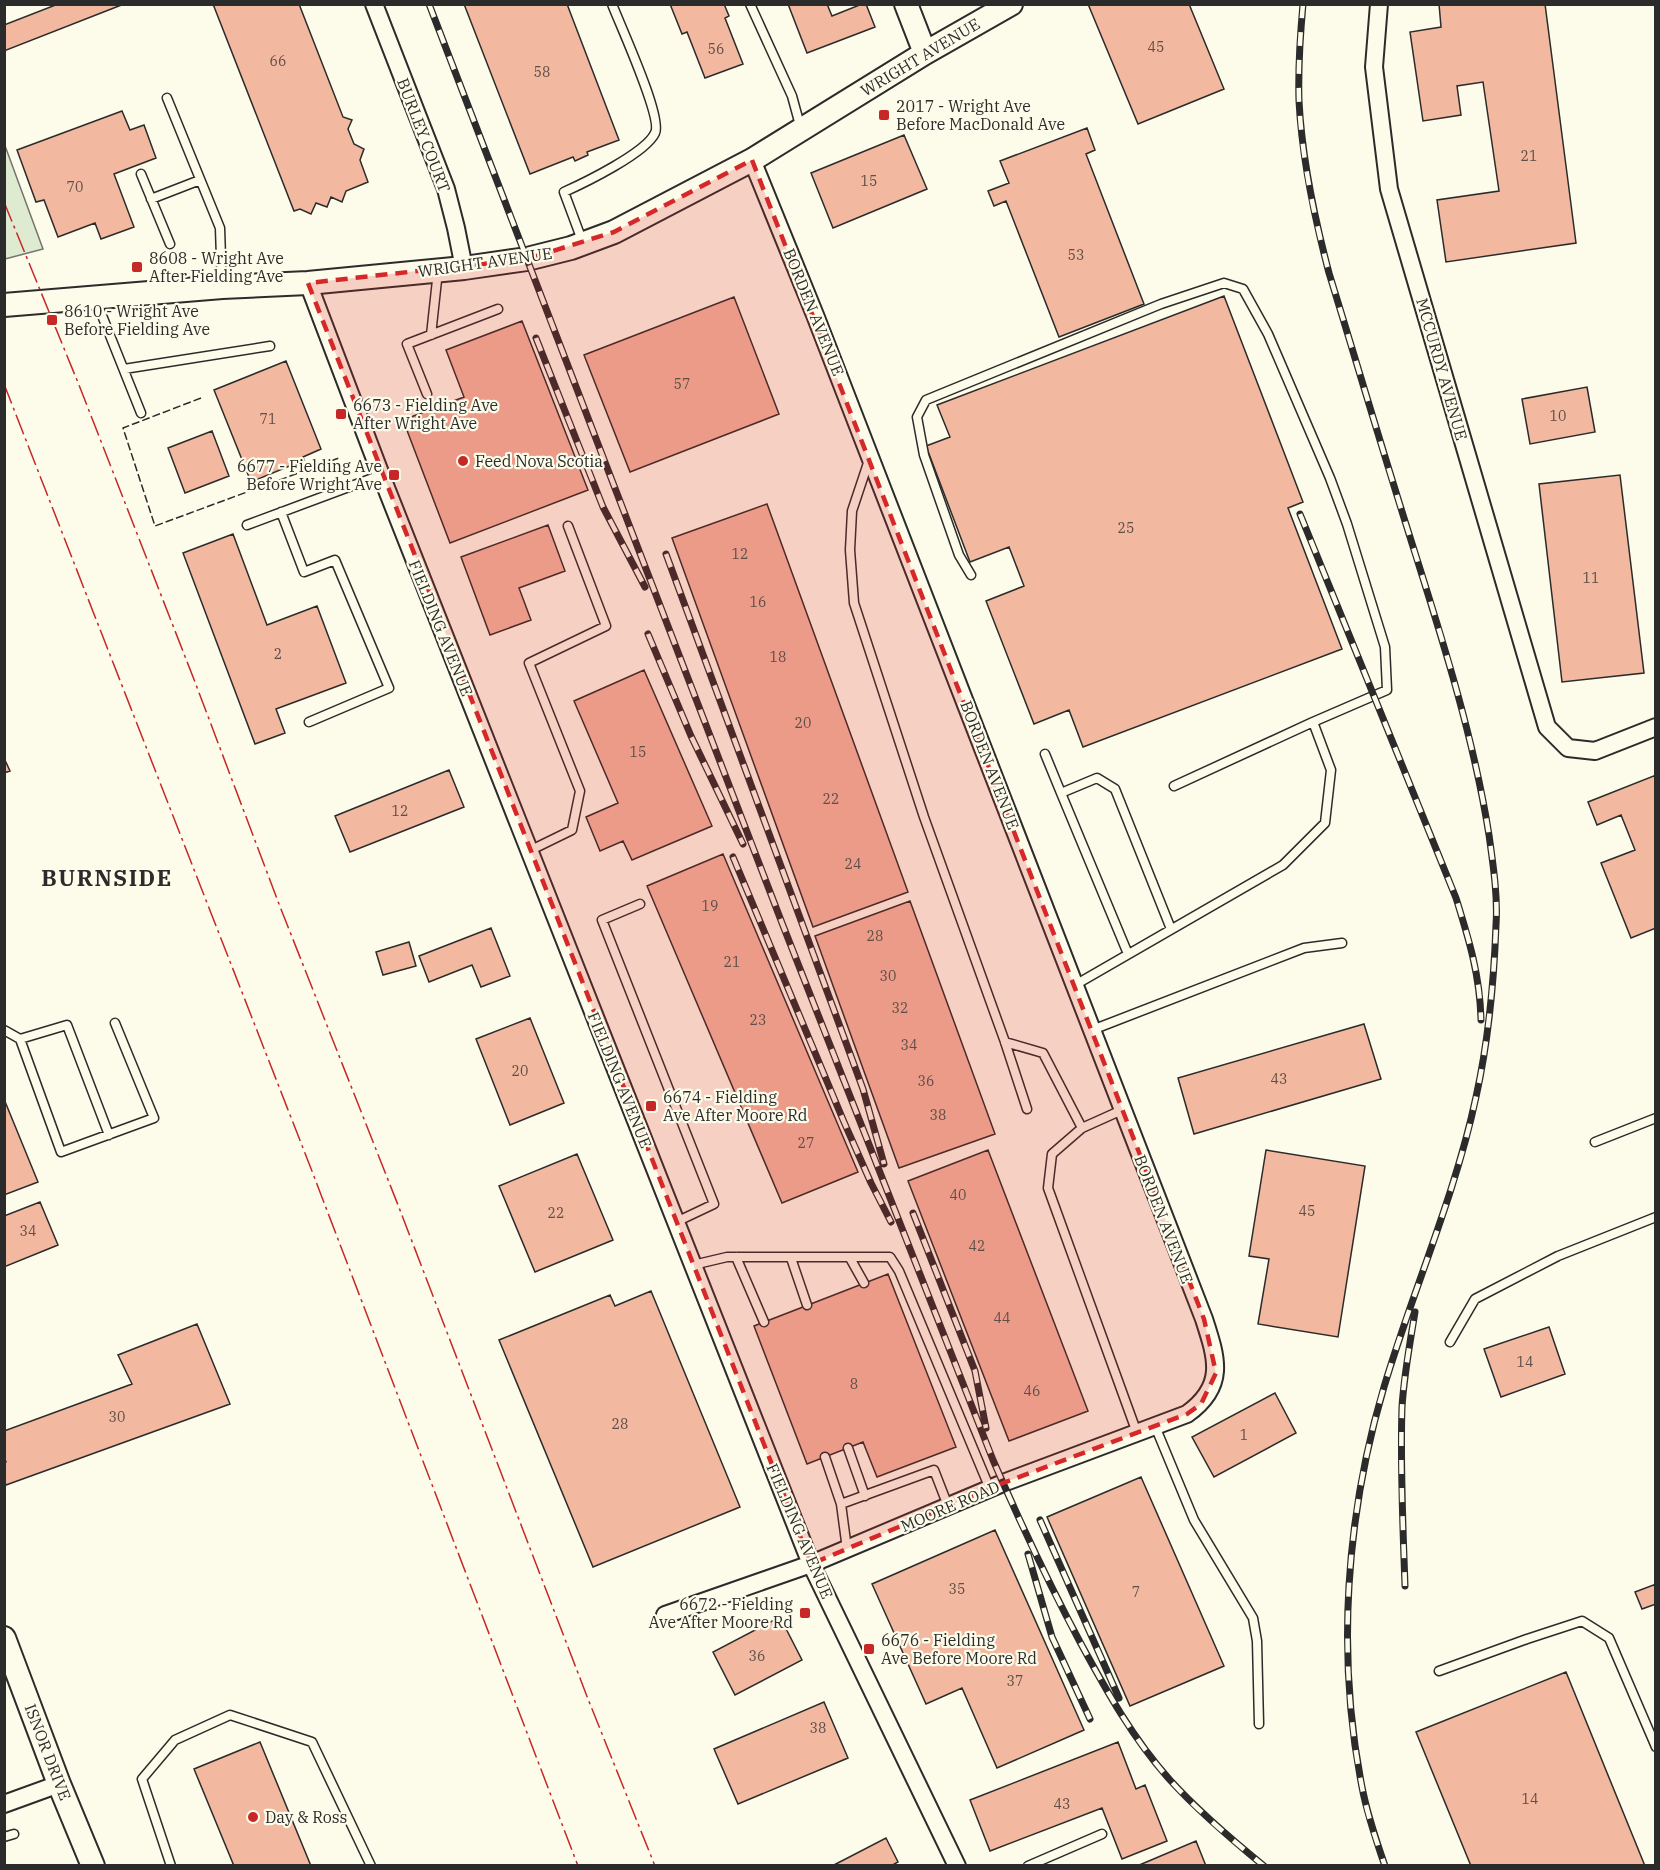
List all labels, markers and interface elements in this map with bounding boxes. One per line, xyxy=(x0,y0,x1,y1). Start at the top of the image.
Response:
street label: WRIGHT AVENUE xyxy=(857,14,983,100)
house number: 45 xyxy=(1148,38,1164,56)
house number: 56 xyxy=(708,40,724,58)
house number: 66 xyxy=(270,52,286,70)
house number: 58 xyxy=(534,63,550,81)
street label: BURLEY COURT xyxy=(393,75,455,195)
place label: 2017 - Wright Ave Before MacDonald Ave xyxy=(896,96,1065,134)
marker: 2017 - Wright Ave Before MacDonald Ave xyxy=(877,108,891,122)
house number: 21 xyxy=(1521,147,1537,165)
house number: 15 xyxy=(861,172,877,190)
house number: 70 xyxy=(67,178,83,196)
street label: WRIGHT AVENUE xyxy=(416,243,554,281)
street label: BORDEN AVENUE xyxy=(779,245,849,379)
house number: 53 xyxy=(1068,246,1084,264)
place label: 8608 - Wright Ave After Fielding Ave xyxy=(149,248,284,286)
marker: 8608 - Wright Ave After Fielding Ave xyxy=(130,260,144,274)
street label: MCCURDY AVENUE xyxy=(1412,295,1472,443)
place label: 8610 - Wright Ave Before Fielding Ave xyxy=(64,301,210,339)
marker: 8610 - Wright Ave Before Fielding Ave xyxy=(45,313,59,327)
house number: 57 xyxy=(674,375,690,393)
place label: 6673 - Fielding Ave After Wright Ave xyxy=(353,395,498,433)
marker: 6673 - Fielding Ave After Wright Ave xyxy=(334,407,348,421)
house number: 10 xyxy=(1550,407,1566,425)
house number: 71 xyxy=(260,410,276,428)
place label: Feed Nova Scotia xyxy=(475,451,603,471)
marker: Feed Nova Scotia xyxy=(456,454,470,468)
place label: 6677 - Fielding Ave Before Wright Ave xyxy=(237,456,382,494)
marker: 6677 - Fielding Ave Before Wright Ave xyxy=(387,468,401,482)
house number: 25 xyxy=(1118,519,1134,537)
house number: 12 xyxy=(732,545,748,563)
street label: FIELDING AVENUE xyxy=(404,557,478,699)
house number: 11 xyxy=(1583,569,1599,587)
house number: 16 xyxy=(750,593,766,611)
house number: 2 xyxy=(274,645,282,663)
house number: 18 xyxy=(770,648,786,666)
street label: BORDEN AVENUE xyxy=(956,698,1024,832)
house number: 20 xyxy=(795,714,811,732)
house number: 15 xyxy=(630,743,646,761)
house number: 22 xyxy=(823,790,839,808)
house number: 12 xyxy=(392,802,408,820)
house number: 24 xyxy=(845,855,861,873)
district label: BURNSIDE xyxy=(41,863,173,892)
house number: 19 xyxy=(702,897,718,915)
house number: 28 xyxy=(867,927,883,945)
house number: 21 xyxy=(724,953,740,971)
house number: 30 xyxy=(880,967,896,985)
house number: 32 xyxy=(892,999,908,1017)
street label: FIELDING AVENUE xyxy=(583,1009,657,1151)
house number: 23 xyxy=(750,1011,766,1029)
house number: 34 xyxy=(901,1036,917,1054)
house number: 20 xyxy=(512,1062,528,1080)
house number: 43 xyxy=(1271,1070,1287,1088)
house number: 36 xyxy=(918,1072,934,1090)
place label: 6674 - Fielding Ave After Moore Rd xyxy=(663,1087,808,1125)
marker: 6674 - Fielding Ave After Moore Rd xyxy=(644,1099,658,1113)
house number: 38 xyxy=(930,1106,946,1124)
house number: 27 xyxy=(798,1134,814,1152)
street label: BORDEN AVENUE xyxy=(1130,1152,1198,1286)
house number: 40 xyxy=(950,1186,966,1204)
house number: 45 xyxy=(1299,1202,1315,1220)
house number: 22 xyxy=(548,1204,564,1222)
house number: 34 xyxy=(20,1222,36,1240)
house number: 42 xyxy=(969,1237,985,1255)
house number: 44 xyxy=(994,1309,1010,1327)
house number: 14 xyxy=(1517,1353,1533,1371)
house number: 8 xyxy=(850,1375,858,1393)
house number: 46 xyxy=(1024,1382,1040,1400)
house number: 30 xyxy=(109,1408,125,1426)
house number: 28 xyxy=(612,1415,628,1433)
house number: 1 xyxy=(1240,1426,1248,1444)
street label: FIELDING AVENUE xyxy=(762,1460,838,1602)
street label: MOORE ROAD xyxy=(897,1476,1003,1536)
house number: 35 xyxy=(949,1580,965,1598)
house number: 7 xyxy=(1132,1583,1140,1601)
place label: 6672 - Fielding Ave After Moore Rd xyxy=(649,1594,793,1632)
marker: 6672 - Fielding Ave After Moore Rd xyxy=(798,1606,812,1620)
place label: 6676 - Fielding Ave Before Moore Rd xyxy=(881,1630,1037,1668)
marker: 6676 - Fielding Ave Before Moore Rd xyxy=(862,1642,876,1656)
house number: 36 xyxy=(749,1647,765,1665)
house number: 37 xyxy=(1007,1672,1023,1690)
street label: ISNOR DRIVE xyxy=(20,1701,76,1803)
house number: 38 xyxy=(810,1719,826,1737)
house number: 14 xyxy=(1522,1790,1538,1808)
house number: 43 xyxy=(1054,1795,1070,1813)
place label: Day & Ross xyxy=(265,1807,347,1827)
marker: Day & Ross xyxy=(246,1810,260,1824)

